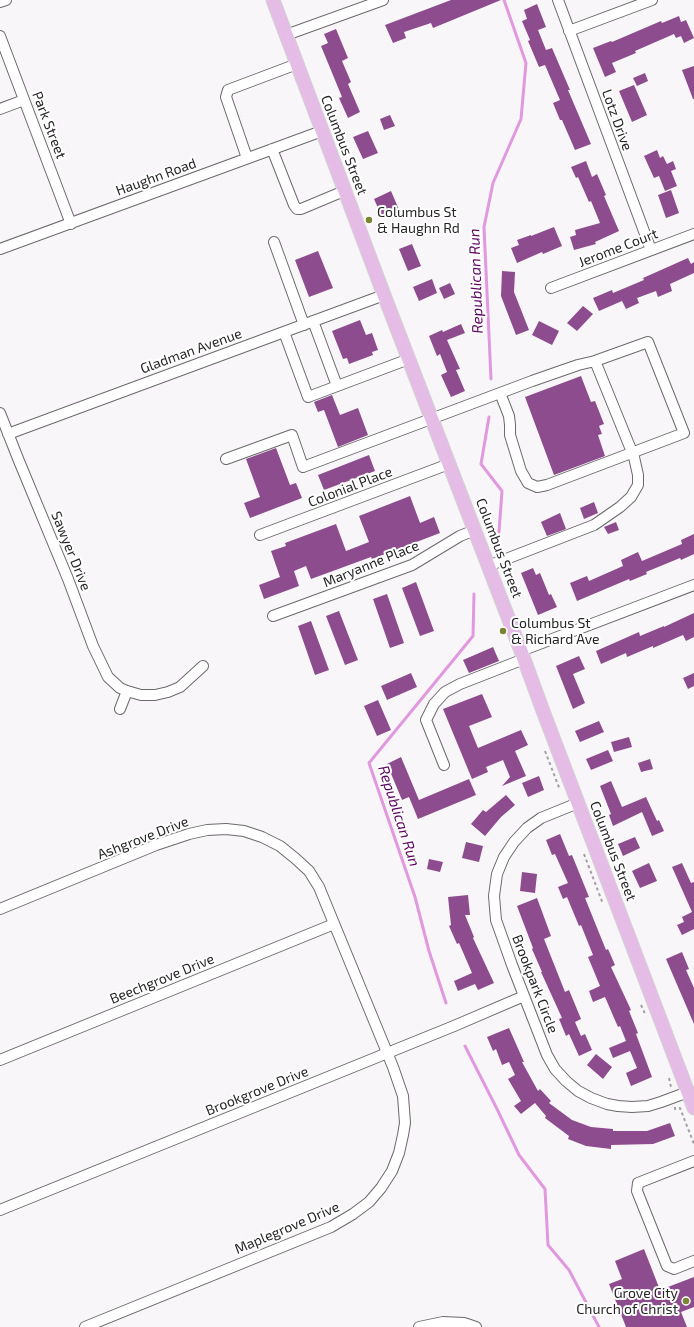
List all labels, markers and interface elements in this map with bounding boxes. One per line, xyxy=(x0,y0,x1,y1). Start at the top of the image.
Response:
street label: Lotz Drive xyxy=(598,87,636,153)
street label: Park Street xyxy=(28,89,70,161)
street label: Columbus Street xyxy=(317,93,371,197)
street label: Haughn Road xyxy=(113,155,199,199)
place label: Columbus St & Haughn Rd xyxy=(377,204,460,236)
marker: Columbus St & Haughn Rd xyxy=(364,215,374,225)
street label: Jerome Court xyxy=(576,225,660,271)
water label: Republican Run xyxy=(465,228,487,334)
street label: Gladman Avenue xyxy=(138,325,244,377)
street label: Colonial Place xyxy=(305,463,395,511)
street label: Columbus Street xyxy=(472,496,526,600)
street label: Sawyer Drive xyxy=(47,509,95,593)
street label: Maryanne Place xyxy=(321,537,421,591)
place label: Columbus St & Richard Ave xyxy=(511,615,600,648)
marker: Columbus St & Richard Ave xyxy=(498,626,508,636)
water label: Republican Run xyxy=(374,763,424,869)
street label: Columbus Street xyxy=(586,799,640,903)
street label: Ashgrove Drive xyxy=(95,813,191,863)
street label: Brookpark Circle xyxy=(508,932,562,1036)
street label: Beechgrove Drive xyxy=(107,950,217,1008)
street label: Brookgrove Drive xyxy=(203,1063,311,1119)
street label: Maplegrove Drive xyxy=(232,1198,342,1258)
place label: Grove City Church of Christ xyxy=(576,1285,678,1318)
marker: Grove City Church of Christ xyxy=(681,1296,691,1306)

